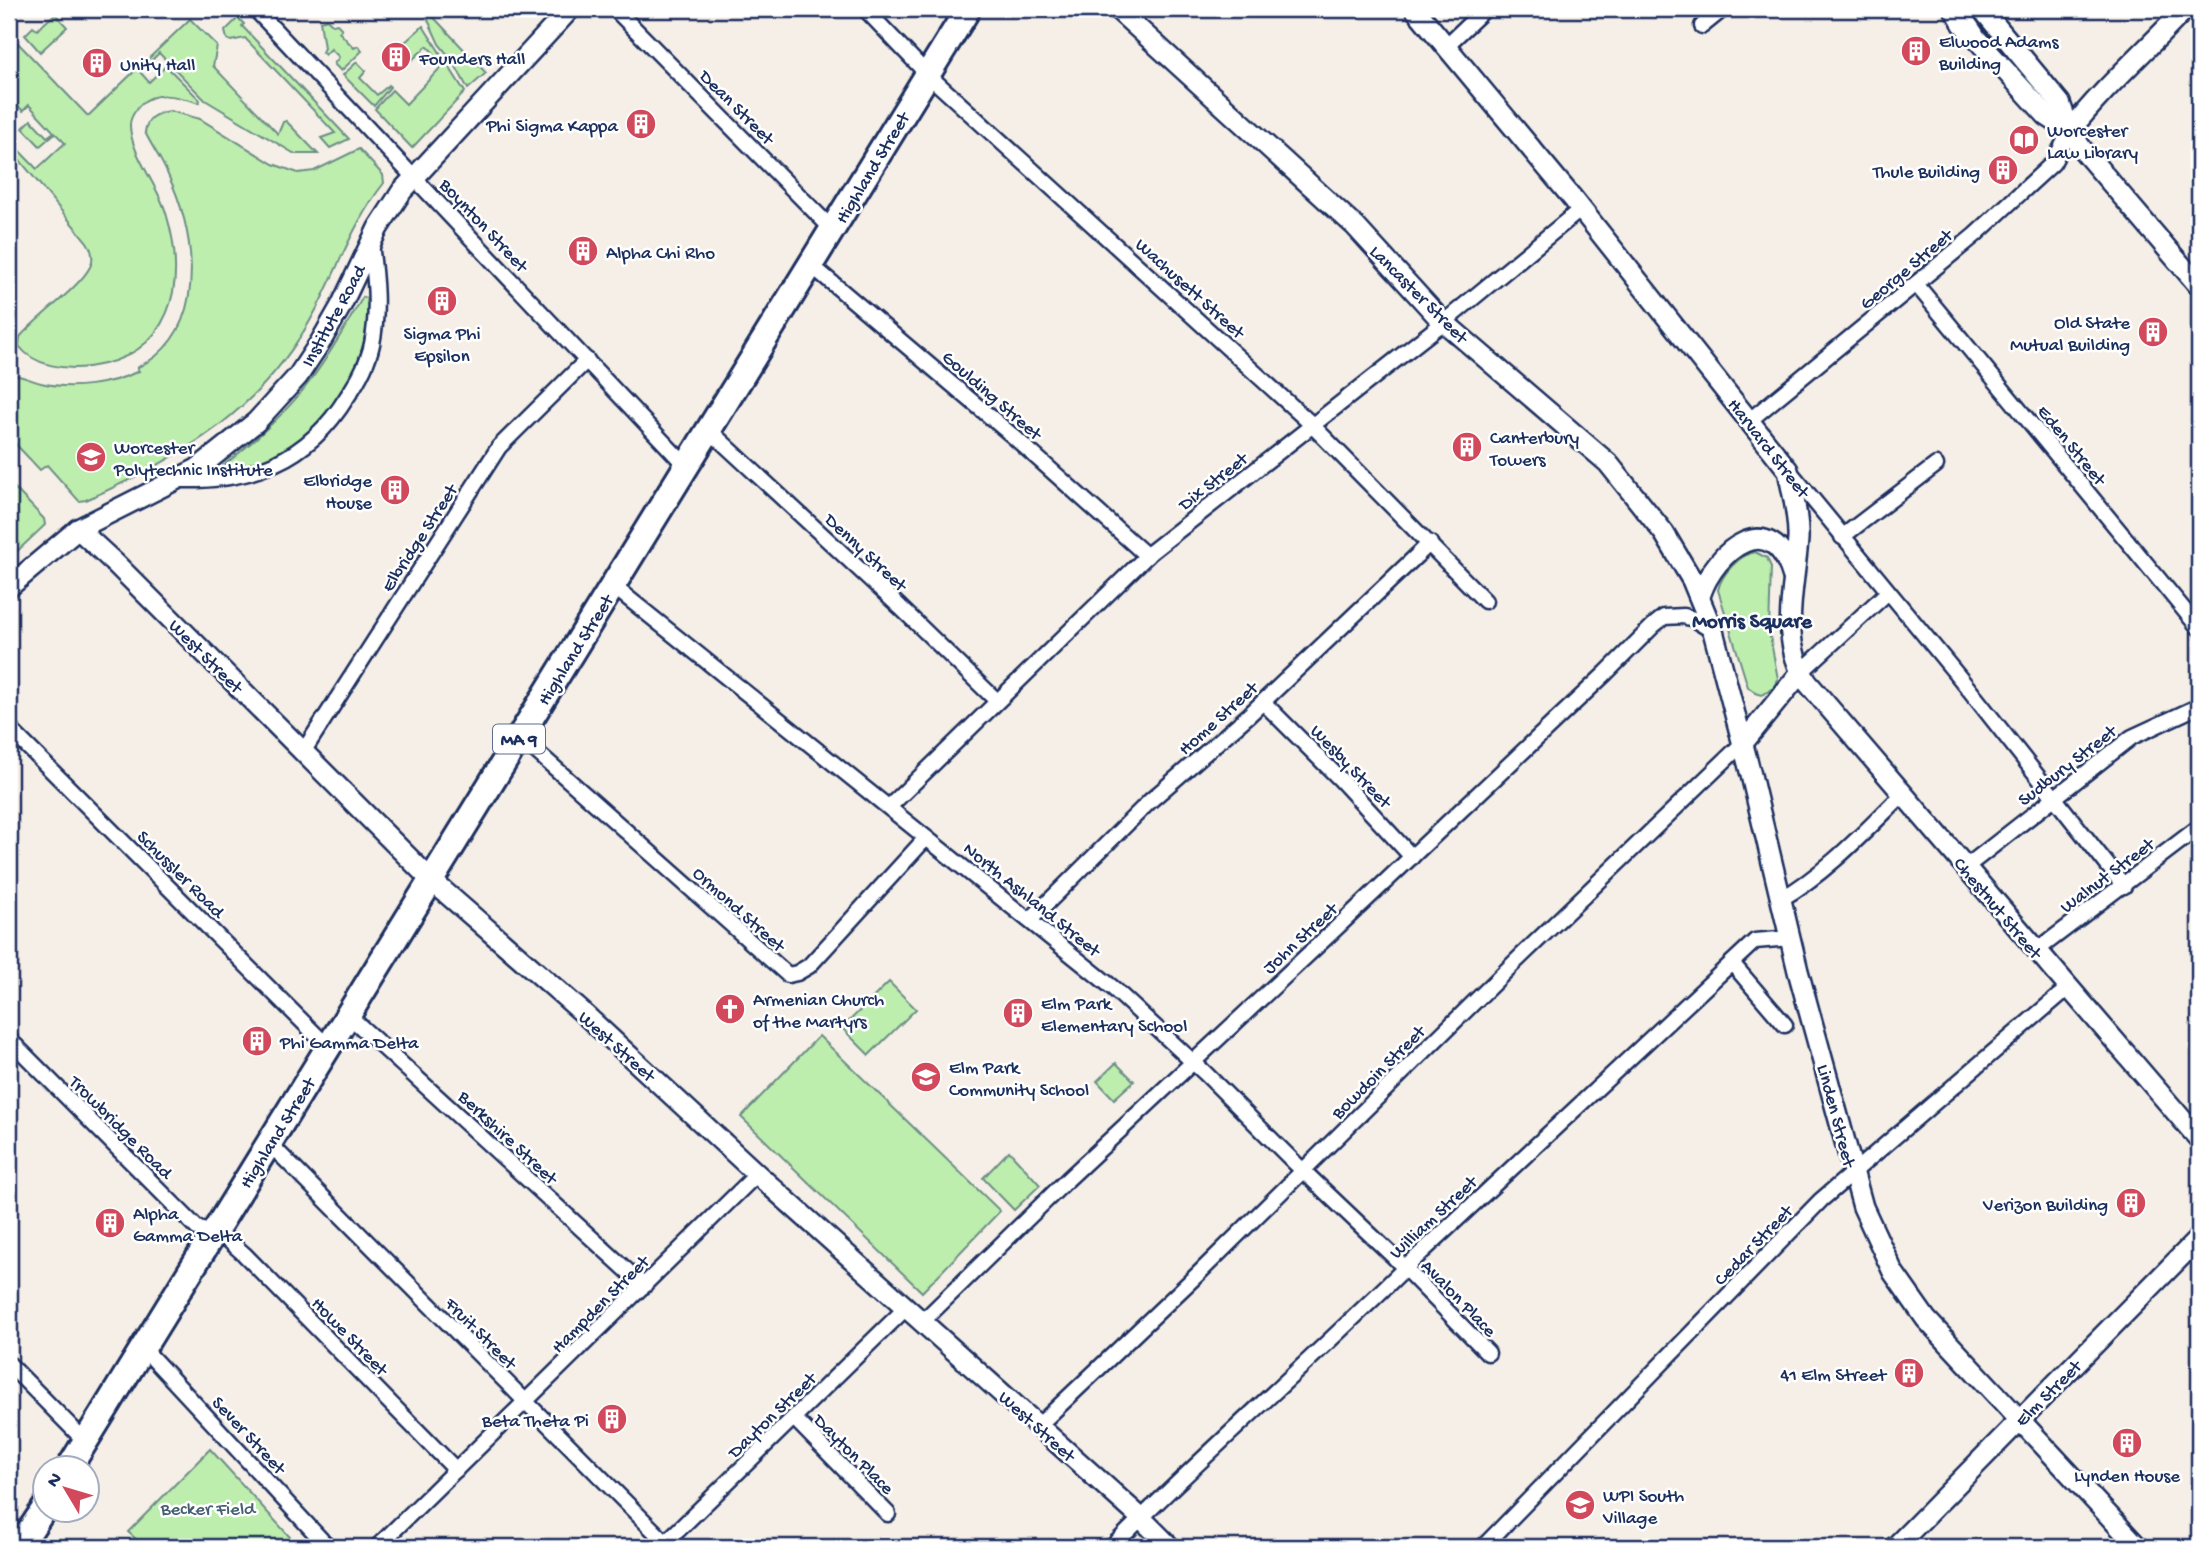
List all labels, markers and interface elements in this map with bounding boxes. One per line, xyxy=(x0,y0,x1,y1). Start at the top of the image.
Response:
place label: Elwood Adams Building xyxy=(1938,32,2059,77)
building icon: Elwood Adams Building xyxy=(1899,34,1933,68)
building icon: Founders Hall xyxy=(379,40,413,74)
building icon: Unity Hall xyxy=(80,46,114,80)
place label: Founders Hall xyxy=(418,49,525,72)
place label: Unity Hall xyxy=(120,55,195,78)
street label: Dean Street xyxy=(692,65,780,152)
building icon: Phi Sigma Kappa xyxy=(624,107,658,141)
street label: Highland Street xyxy=(832,107,917,229)
place label: Phi Sigma Kappa xyxy=(485,116,619,139)
place label: Worcester Law Library xyxy=(2047,121,2139,166)
library icon: Worcester Law Library xyxy=(2007,123,2041,157)
building icon: Thule Building xyxy=(1986,153,2020,187)
place label: Thule Building xyxy=(1872,162,1980,185)
street label: Boynton Street xyxy=(433,174,533,280)
street label: George Street xyxy=(1856,224,1960,316)
building icon: Alpha Chi Rho xyxy=(566,234,600,268)
street label: Wachusett Street xyxy=(1129,234,1250,346)
street label: Lancaster Street xyxy=(1363,241,1473,351)
place label: Alpha Chi Rho xyxy=(606,243,715,266)
street label: Institute Road xyxy=(298,260,373,372)
building icon: Sigma Phi Epsilon xyxy=(425,284,459,318)
place label: Old State Mutual Building xyxy=(2010,313,2130,358)
building icon: Old State Mutual Building xyxy=(2136,315,2170,349)
place label: Sigma Phi Epsilon xyxy=(403,324,481,369)
street label: Goulding Street xyxy=(936,347,1047,448)
street label: Harvard Street xyxy=(1721,395,1815,505)
street label: Eden Street xyxy=(2031,401,2111,493)
place label: Canterbury Towers xyxy=(1489,428,1580,473)
building icon: Canterbury Towers xyxy=(1450,430,1484,464)
place label: Worcester Polytechnic Institute xyxy=(113,438,273,483)
school or university icon: Worcester Polytechnic Institute xyxy=(74,440,108,474)
street label: Dix Street xyxy=(1173,447,1255,518)
place label: Elbridge House xyxy=(303,471,372,516)
building icon: Elbridge House xyxy=(378,473,412,507)
street label: Elbridge Street xyxy=(378,479,466,597)
street label: Denny Street xyxy=(817,508,912,599)
street label: Highland Street xyxy=(534,589,621,710)
district label: Morris Square xyxy=(1692,611,1813,636)
street label: West Street xyxy=(162,615,248,701)
street label: Home Street xyxy=(1175,676,1266,761)
street label: Sudbury Street xyxy=(2014,720,2124,812)
street label: Wesby Street xyxy=(1304,721,1397,816)
road number: MA 9 xyxy=(493,724,545,754)
street label: Schussler Road xyxy=(131,827,230,926)
street label: Walnut Street xyxy=(2057,833,2161,920)
street label: North Ashland Street xyxy=(958,838,1106,965)
street label: Chestnut Street xyxy=(1947,854,2047,967)
street label: Ormond Street xyxy=(687,863,790,960)
street label: John Street xyxy=(1259,897,1345,980)
place label: Armenian Church of the Martyrs xyxy=(753,990,884,1035)
church icon: Armenian Church of the Martyrs xyxy=(713,992,747,1026)
place label: Elm Park Elementary School xyxy=(1041,994,1187,1039)
building icon: Elm Park Elementary School xyxy=(1001,996,1035,1030)
street label: West Street xyxy=(572,1007,661,1090)
street label: Bowdoin Street xyxy=(1327,1020,1433,1126)
building icon: Phi Gamma Delta xyxy=(240,1024,274,1058)
place label: Phi Gamma Delta xyxy=(279,1033,420,1056)
place label: Elm Park Community School xyxy=(949,1058,1089,1103)
school or university icon: Elm Park Community School xyxy=(909,1060,943,1094)
street label: Linden Street xyxy=(1810,1062,1860,1172)
street label: Trowbridge Road xyxy=(62,1071,177,1186)
street label: Highland Street xyxy=(236,1072,323,1193)
street label: Berkshire Street xyxy=(451,1086,563,1192)
street label: William Street xyxy=(1386,1170,1485,1265)
building icon: Verizon Building xyxy=(2114,1186,2148,1220)
place label: Verizon Building xyxy=(1982,1195,2108,1218)
street label: Cedar Street xyxy=(1710,1200,1800,1292)
place label: Alpha Gamma Delta xyxy=(133,1204,244,1249)
building icon: Alpha Gamma Delta xyxy=(93,1206,127,1240)
street label: Hampden Street xyxy=(548,1250,657,1359)
street label: Avalon Place xyxy=(1415,1256,1500,1343)
street label: Howe Street xyxy=(305,1293,393,1383)
street label: Fruit Street xyxy=(438,1293,522,1377)
street label: Elm Street xyxy=(2011,1355,2089,1433)
building icon: 41 Elm Street xyxy=(1892,1356,1926,1390)
place label: 41 Elm Street xyxy=(1780,1365,1888,1388)
street label: Dayton Street xyxy=(723,1367,824,1466)
street label: West Street xyxy=(992,1387,1081,1470)
street label: Sever Street xyxy=(205,1392,291,1482)
building icon: Beta Theta Pi xyxy=(595,1402,629,1436)
street label: Dayton Place xyxy=(806,1409,898,1501)
place label: Beta Theta Pi xyxy=(481,1411,589,1434)
building icon: Lynden House xyxy=(2110,1426,2144,1460)
north arrow xyxy=(32,1454,102,1524)
place label: Lynden House xyxy=(2074,1466,2180,1489)
text: N xyxy=(42,1469,68,1493)
place label: WPI South Village xyxy=(1602,1486,1684,1531)
school or university icon: WPI South Village xyxy=(1563,1488,1597,1522)
park label: Becker Field xyxy=(160,1499,257,1522)

